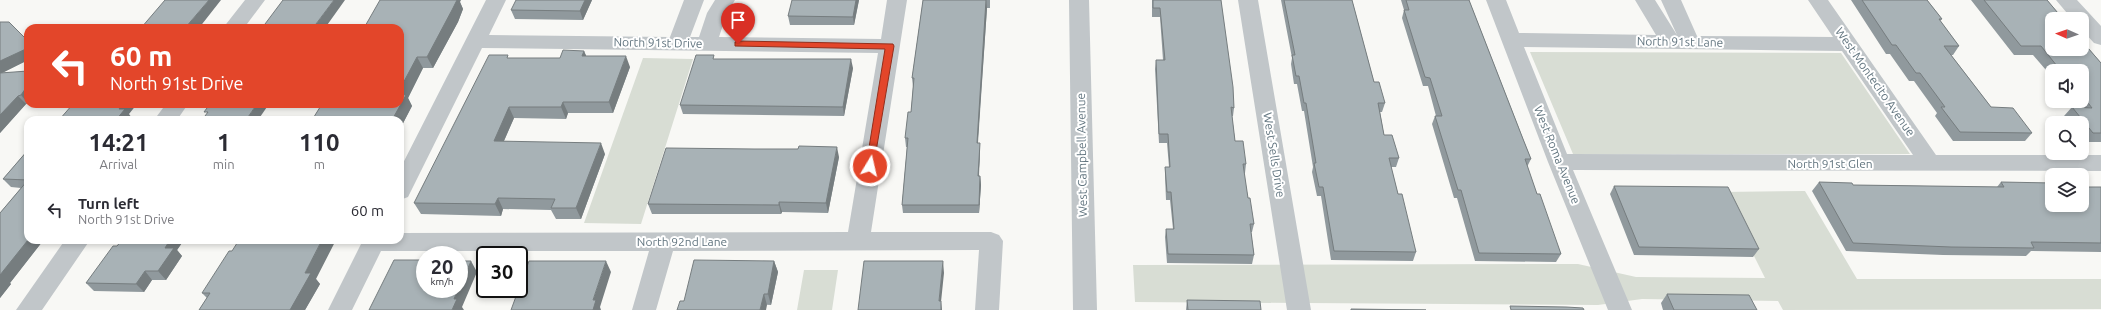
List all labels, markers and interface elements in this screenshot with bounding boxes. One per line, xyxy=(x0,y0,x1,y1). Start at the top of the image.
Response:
pin xyxy=(721,3,755,44)
icon: arrive xyxy=(727,9,749,31)
north arrow xyxy=(2045,12,2089,56)
map controls xyxy=(2045,12,2089,212)
street label: West Montecito Avenue xyxy=(1833,25,1918,138)
street label: North 91st Lane xyxy=(1637,34,1723,49)
street label: North 91st Drive xyxy=(613,35,703,50)
icon: left xyxy=(44,40,96,92)
text: 60 m xyxy=(110,40,172,71)
button: sound xyxy=(2045,64,2089,108)
text: North 91st Drive xyxy=(110,73,244,93)
street label: West Campbell Avenue xyxy=(1074,93,1089,217)
street label: West Roma Avenue xyxy=(1532,104,1583,206)
street label: West Sells Drive xyxy=(1261,112,1288,198)
button: search xyxy=(2045,116,2089,160)
text: 14:21 xyxy=(88,129,148,156)
text: 1 xyxy=(217,129,230,156)
text: 110 xyxy=(299,129,340,156)
position arrow xyxy=(849,145,891,187)
text: Arrival xyxy=(99,157,137,171)
text: min xyxy=(213,157,235,171)
text: m xyxy=(314,157,325,171)
street label: North 91st Glen xyxy=(1787,157,1873,170)
button: layers xyxy=(2045,168,2089,212)
text: Turn left xyxy=(78,195,139,212)
icon: left xyxy=(44,199,66,221)
text: 60 m xyxy=(351,202,384,219)
text: North 91st Drive xyxy=(78,212,174,226)
street label: North 92nd Lane xyxy=(637,235,727,248)
speed limit sign: 30 xyxy=(476,246,528,298)
text: 20 xyxy=(431,255,453,278)
text: km/h xyxy=(430,276,454,287)

